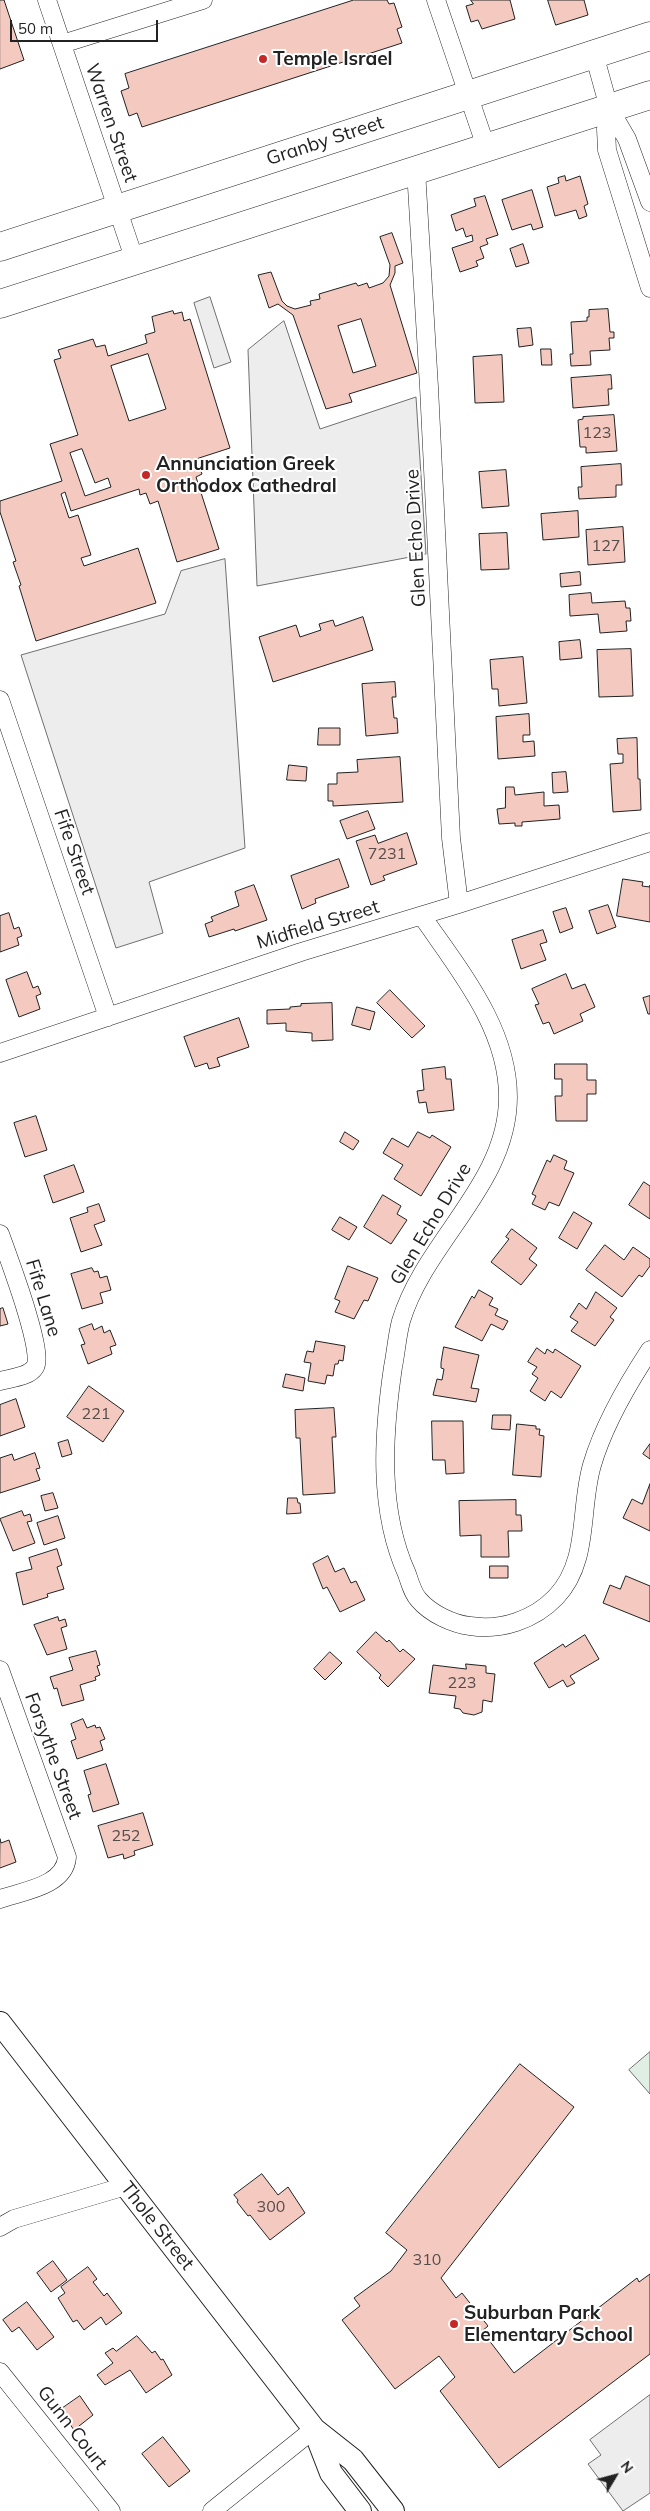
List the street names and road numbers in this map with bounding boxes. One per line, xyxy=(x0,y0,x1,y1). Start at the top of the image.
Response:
street label: Warren Street xyxy=(80,61,142,185)
street label: Granby Street xyxy=(263,111,387,171)
street label: Glen Echo Drive xyxy=(401,468,431,608)
street label: Fife Street xyxy=(49,806,99,898)
street label: Midfield Street xyxy=(254,896,382,954)
street label: Glen Echo Drive xyxy=(386,1159,476,1289)
street label: Fife Lane xyxy=(20,1256,66,1340)
street label: Forsythe Street xyxy=(20,1690,86,1822)
street label: Thole Street xyxy=(115,2177,199,2275)
street label: Gunn Court xyxy=(32,2381,112,2475)

